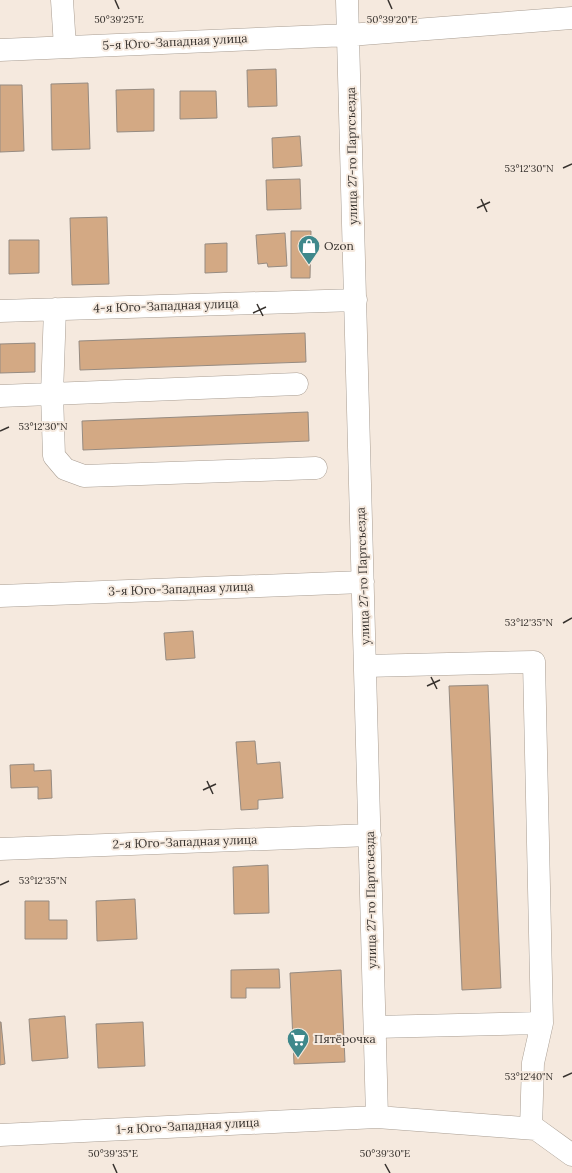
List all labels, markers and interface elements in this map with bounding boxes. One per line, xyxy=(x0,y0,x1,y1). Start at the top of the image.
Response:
text: 50°39'25"E xyxy=(94,13,144,26)
text: 50°39'20"E xyxy=(367,13,417,26)
street label: 5-я Юго-Западная улица xyxy=(102,30,248,53)
street label: улица 27-го Партсъезда xyxy=(343,87,360,225)
text: 53°12'30"N xyxy=(504,162,554,175)
shop icon: Ozon xyxy=(296,233,322,266)
place label: Ozon xyxy=(324,238,354,253)
street label: 4-я Юго-Западная улица xyxy=(93,295,239,316)
text: 53°12'30"N xyxy=(18,420,68,433)
street label: улица 27-го Партсъезда xyxy=(353,507,372,645)
street label: 3-я Юго-Западная улица xyxy=(108,578,254,599)
text: 53°12'35"N xyxy=(505,616,554,629)
street label: 2-я Юго-Западная улица xyxy=(112,831,258,852)
street label: улица 27-го Партсъезда xyxy=(362,831,379,969)
text: 53°12'35"N xyxy=(19,874,68,887)
supermarket icon: Пятёрочка xyxy=(285,1026,311,1059)
place label: Пятёрочка xyxy=(314,1031,376,1046)
text: 53°12'40"N xyxy=(505,1070,554,1083)
street label: 1-я Юго-Западная улица xyxy=(116,1114,260,1137)
text: 50°39'35"E xyxy=(88,1147,138,1160)
text: 50°39'30"E xyxy=(360,1147,410,1160)

